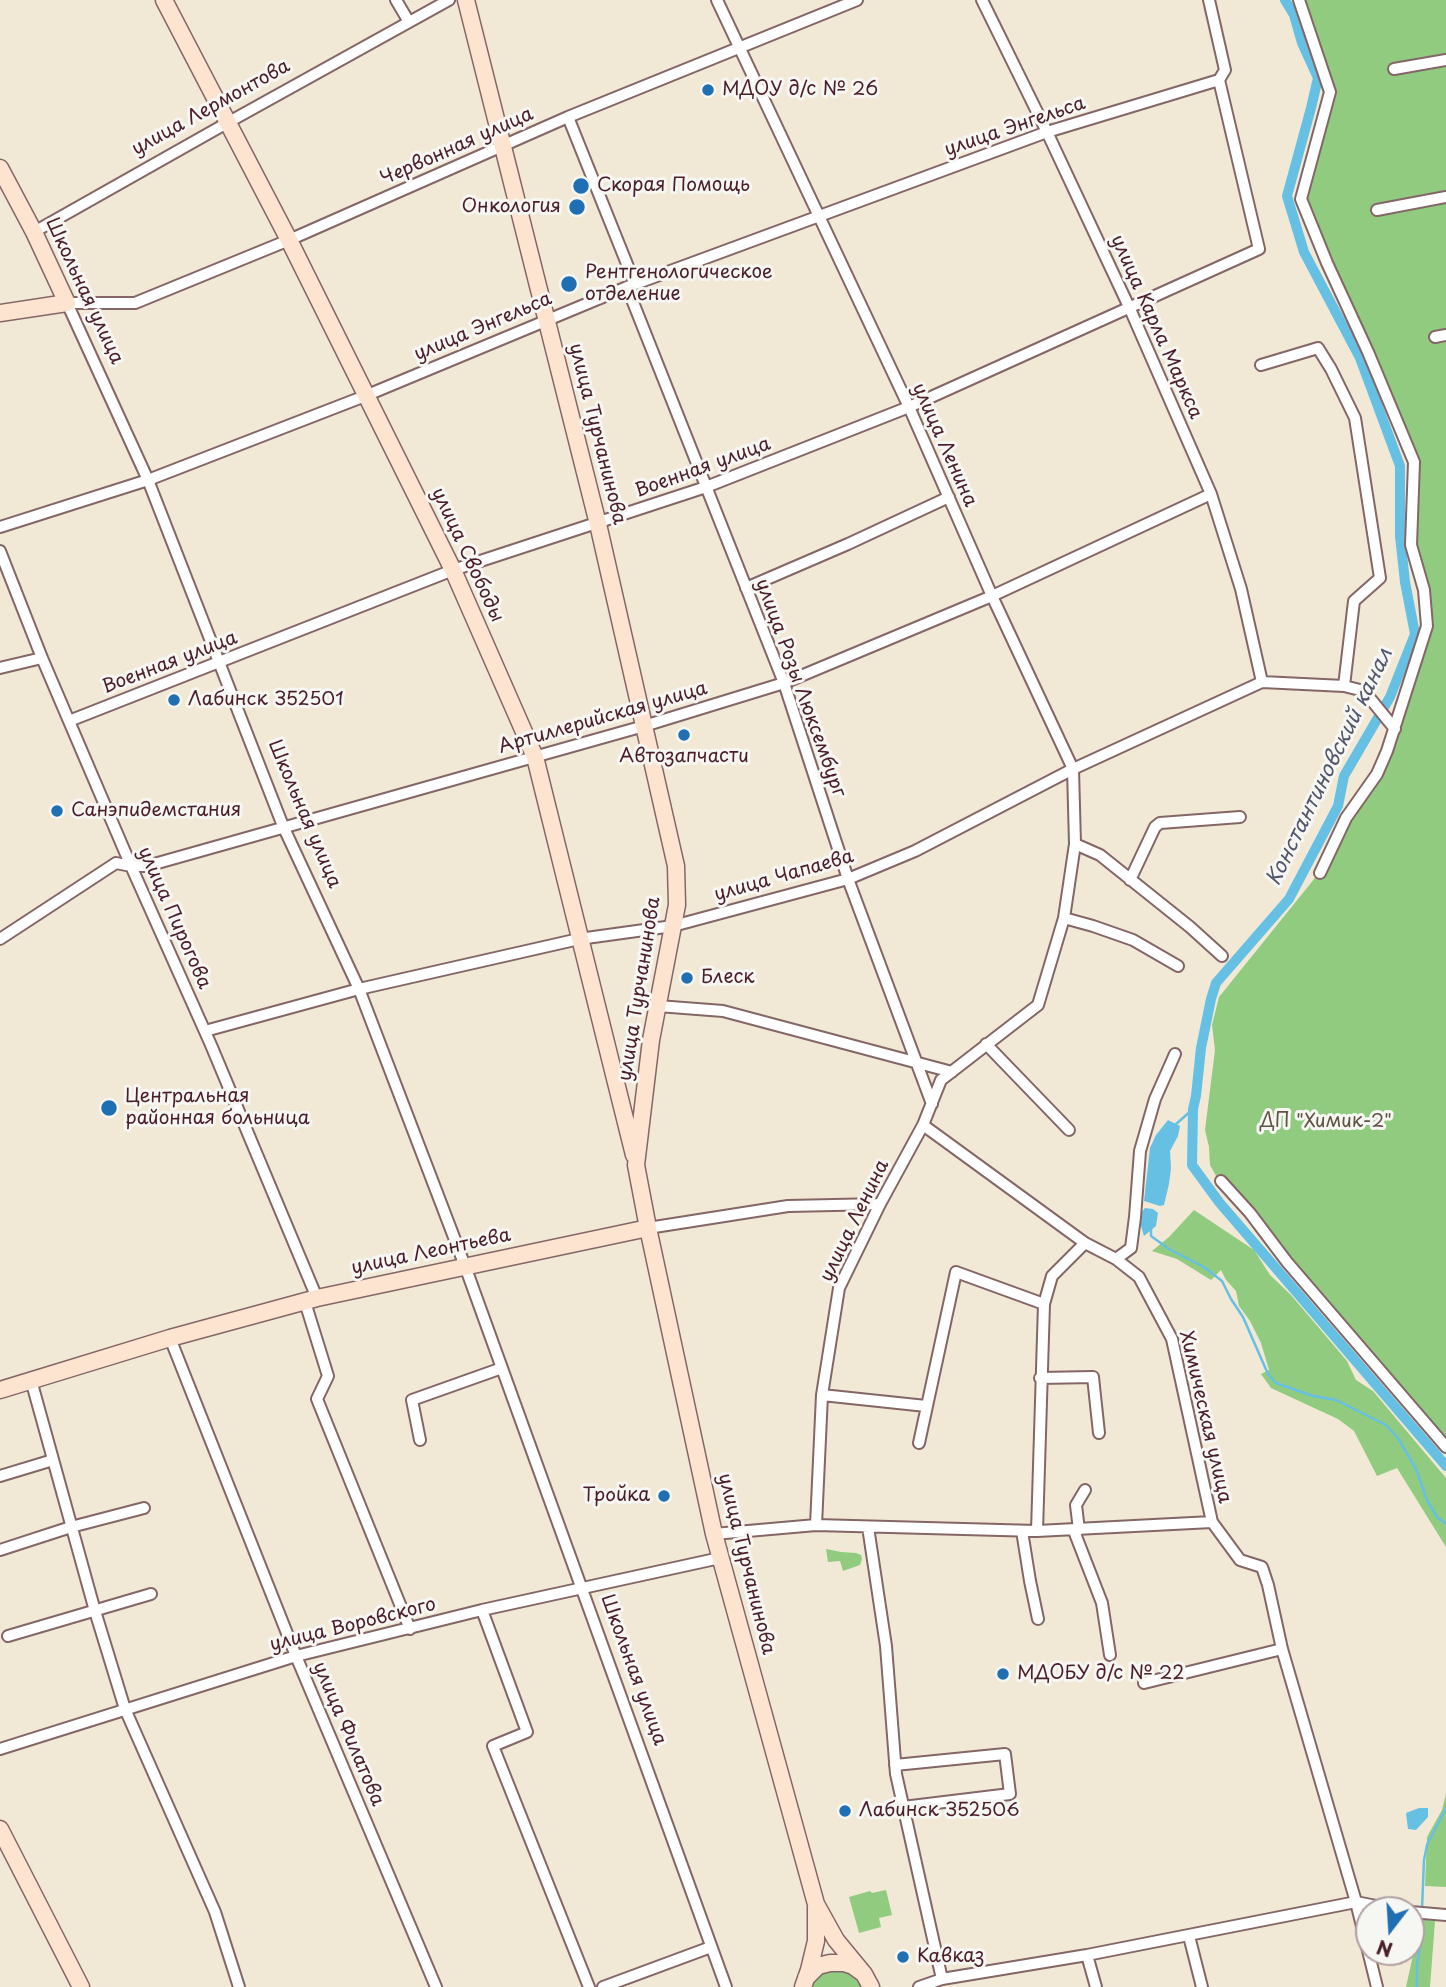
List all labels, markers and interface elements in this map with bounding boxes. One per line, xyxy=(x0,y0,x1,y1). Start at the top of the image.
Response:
street label: улица Лермонтова xyxy=(128,55,294,161)
place label: МДОУ д/с № 26 xyxy=(722,79,878,101)
marker: МДОУ д/с № 26 xyxy=(700,82,716,98)
street label: улица Энгельса xyxy=(942,92,1088,162)
street label: Червонная улица xyxy=(377,103,537,191)
place label: Скорая Помощь xyxy=(597,175,750,197)
marker: Скорая Помощь xyxy=(571,176,591,196)
place label: Онкология xyxy=(461,196,561,218)
marker: Онкология xyxy=(567,197,587,217)
street label: Школьная улица xyxy=(40,214,128,368)
street label: улица Карла Маркса xyxy=(1105,232,1207,422)
place label: Рентгенологическое отделение xyxy=(585,262,773,306)
marker: Рентгенологическое отделение xyxy=(559,274,579,294)
street label: улица Энгельса xyxy=(411,288,555,366)
street label: улица Турчанинова xyxy=(563,341,631,527)
street label: улица Ленина xyxy=(907,380,981,510)
street label: Военная улица xyxy=(632,433,774,503)
street label: улица Свободы xyxy=(426,484,508,626)
street label: улица Розы Люксембург xyxy=(750,576,850,800)
street label: Военная улица xyxy=(99,627,241,699)
water label: Константиновский канал xyxy=(1262,644,1398,890)
street label: Артиллерийская улица xyxy=(496,677,710,759)
place label: Лабинск 352501 xyxy=(188,689,344,711)
marker: Лабинск 352501 xyxy=(166,692,182,708)
marker: Автозапчасти xyxy=(676,727,692,743)
street label: Школьная улица xyxy=(262,736,346,892)
place label: Автозапчасти xyxy=(619,746,749,768)
place label: Санэпидемстания xyxy=(71,800,241,822)
marker: Санэпидемстания xyxy=(49,803,65,819)
street label: улица Пирогова xyxy=(132,843,216,993)
street label: улица Чапаева xyxy=(712,845,856,907)
street label: улица Турчанинова xyxy=(614,895,666,1083)
place label: Блеск xyxy=(701,967,755,989)
marker: Блеск xyxy=(679,970,695,986)
place label: Центральная районная больница xyxy=(125,1086,310,1130)
marker: Центральная районная больница xyxy=(99,1098,119,1118)
park label: ДП "Химик-2" xyxy=(1260,1111,1392,1133)
street label: улица Ленина xyxy=(816,1156,894,1286)
street label: улица Леонтьева xyxy=(349,1224,513,1280)
street label: Химическая улица xyxy=(1174,1328,1236,1506)
street label: улица Турчанинова xyxy=(712,1471,780,1657)
place label: Тройка xyxy=(582,1485,650,1507)
marker: Тройка xyxy=(656,1488,672,1504)
street label: Школьная улица xyxy=(595,1591,671,1749)
street label: улица Воровского xyxy=(268,1593,438,1657)
street label: улица Филатова xyxy=(307,1658,389,1810)
place label: МДОБУ д/с № 22 xyxy=(1017,1663,1185,1685)
marker: МДОБУ д/с № 22 xyxy=(995,1666,1011,1682)
place label: Лабинск 352506 xyxy=(859,1800,1019,1822)
marker: Лабинск 352506 xyxy=(837,1803,853,1819)
north arrow xyxy=(1355,1896,1425,1966)
text: N xyxy=(1373,1934,1396,1965)
place label: Кавказ xyxy=(917,1946,984,1968)
marker: Кавказ xyxy=(895,1949,911,1965)

